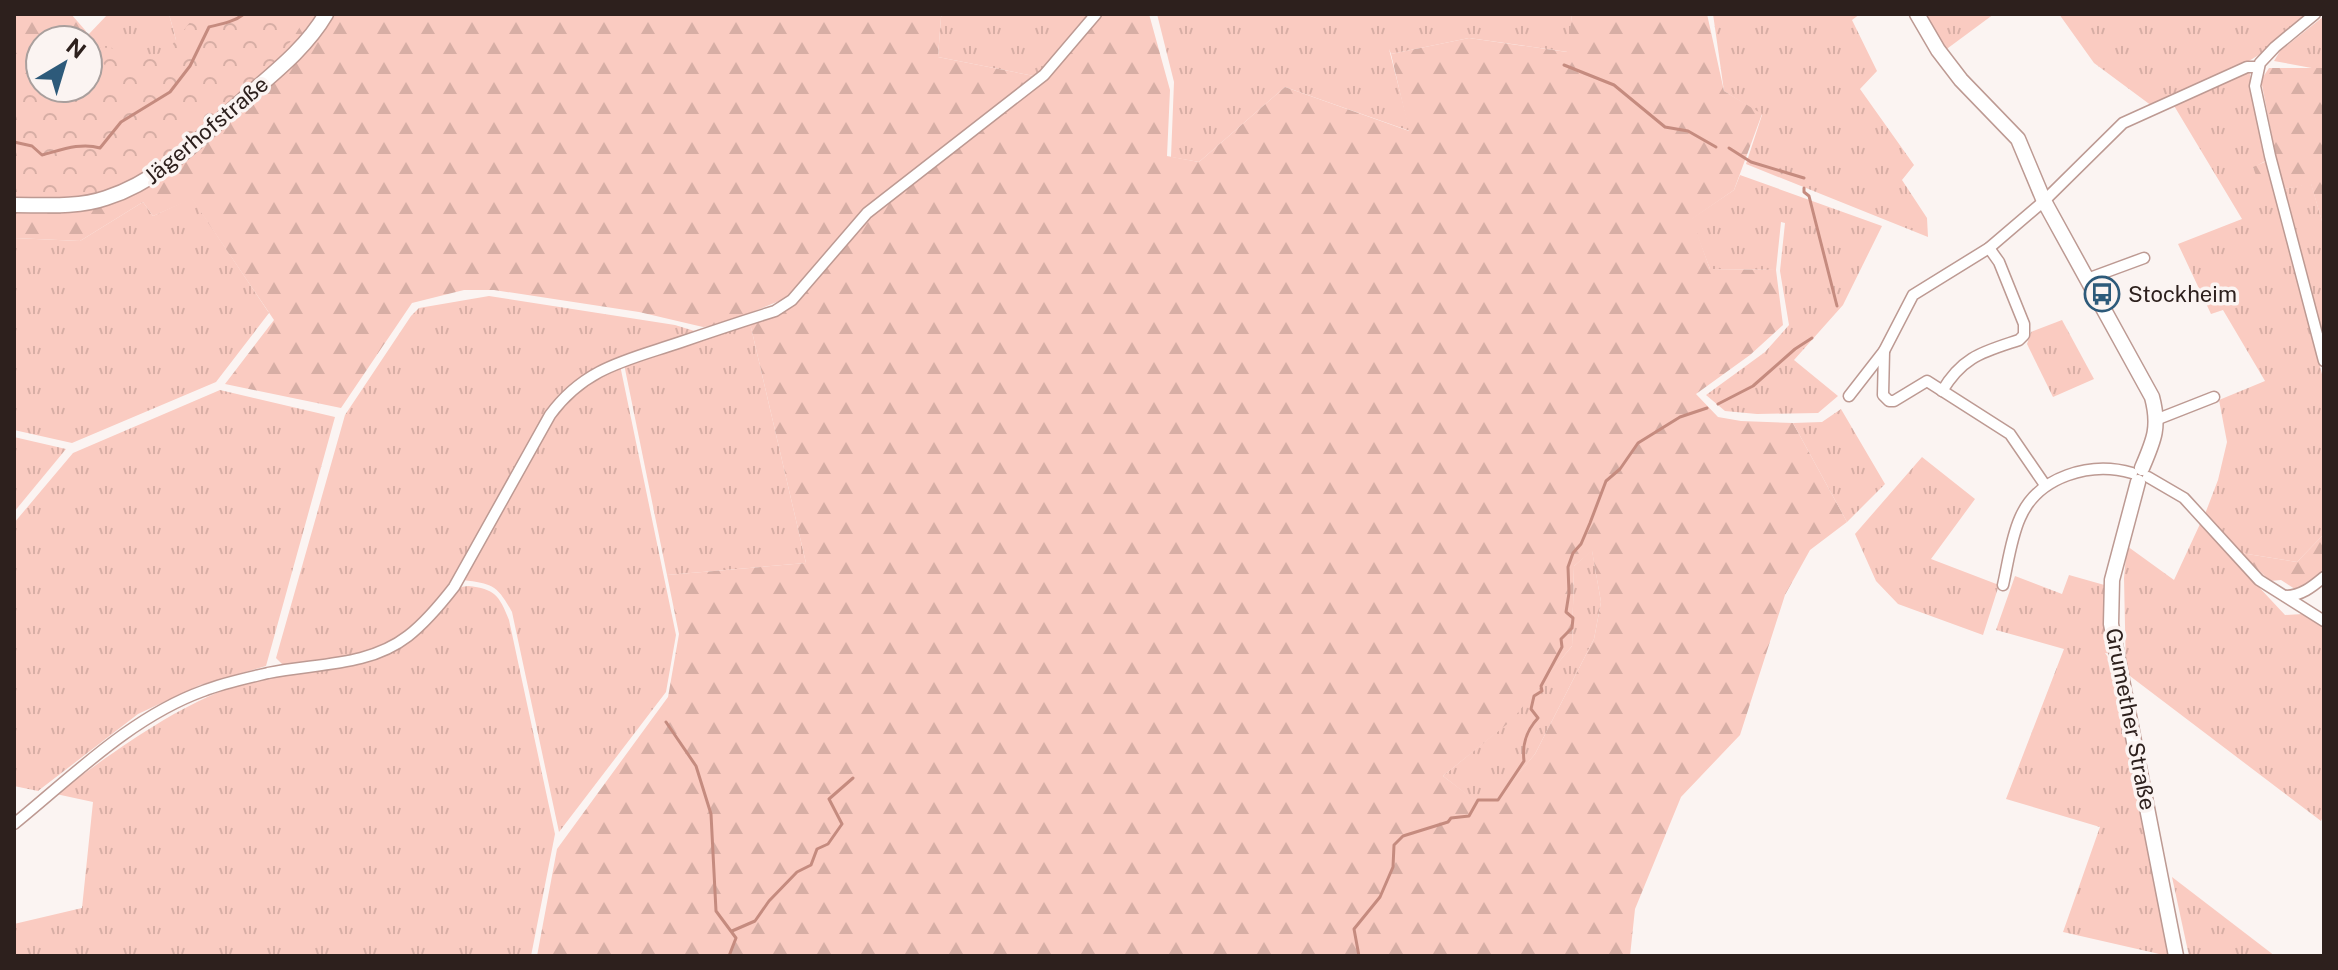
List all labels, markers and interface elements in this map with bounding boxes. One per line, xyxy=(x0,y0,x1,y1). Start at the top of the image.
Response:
north arrow xyxy=(24,24,104,104)
text: N xyxy=(62,33,91,64)
street label: Jägerhofstraße xyxy=(139,71,273,189)
bus stop icon: Stockheim xyxy=(2083,275,2121,313)
place label: Stockheim xyxy=(2128,281,2237,307)
street label: Grumether Straße xyxy=(2101,626,2161,812)

